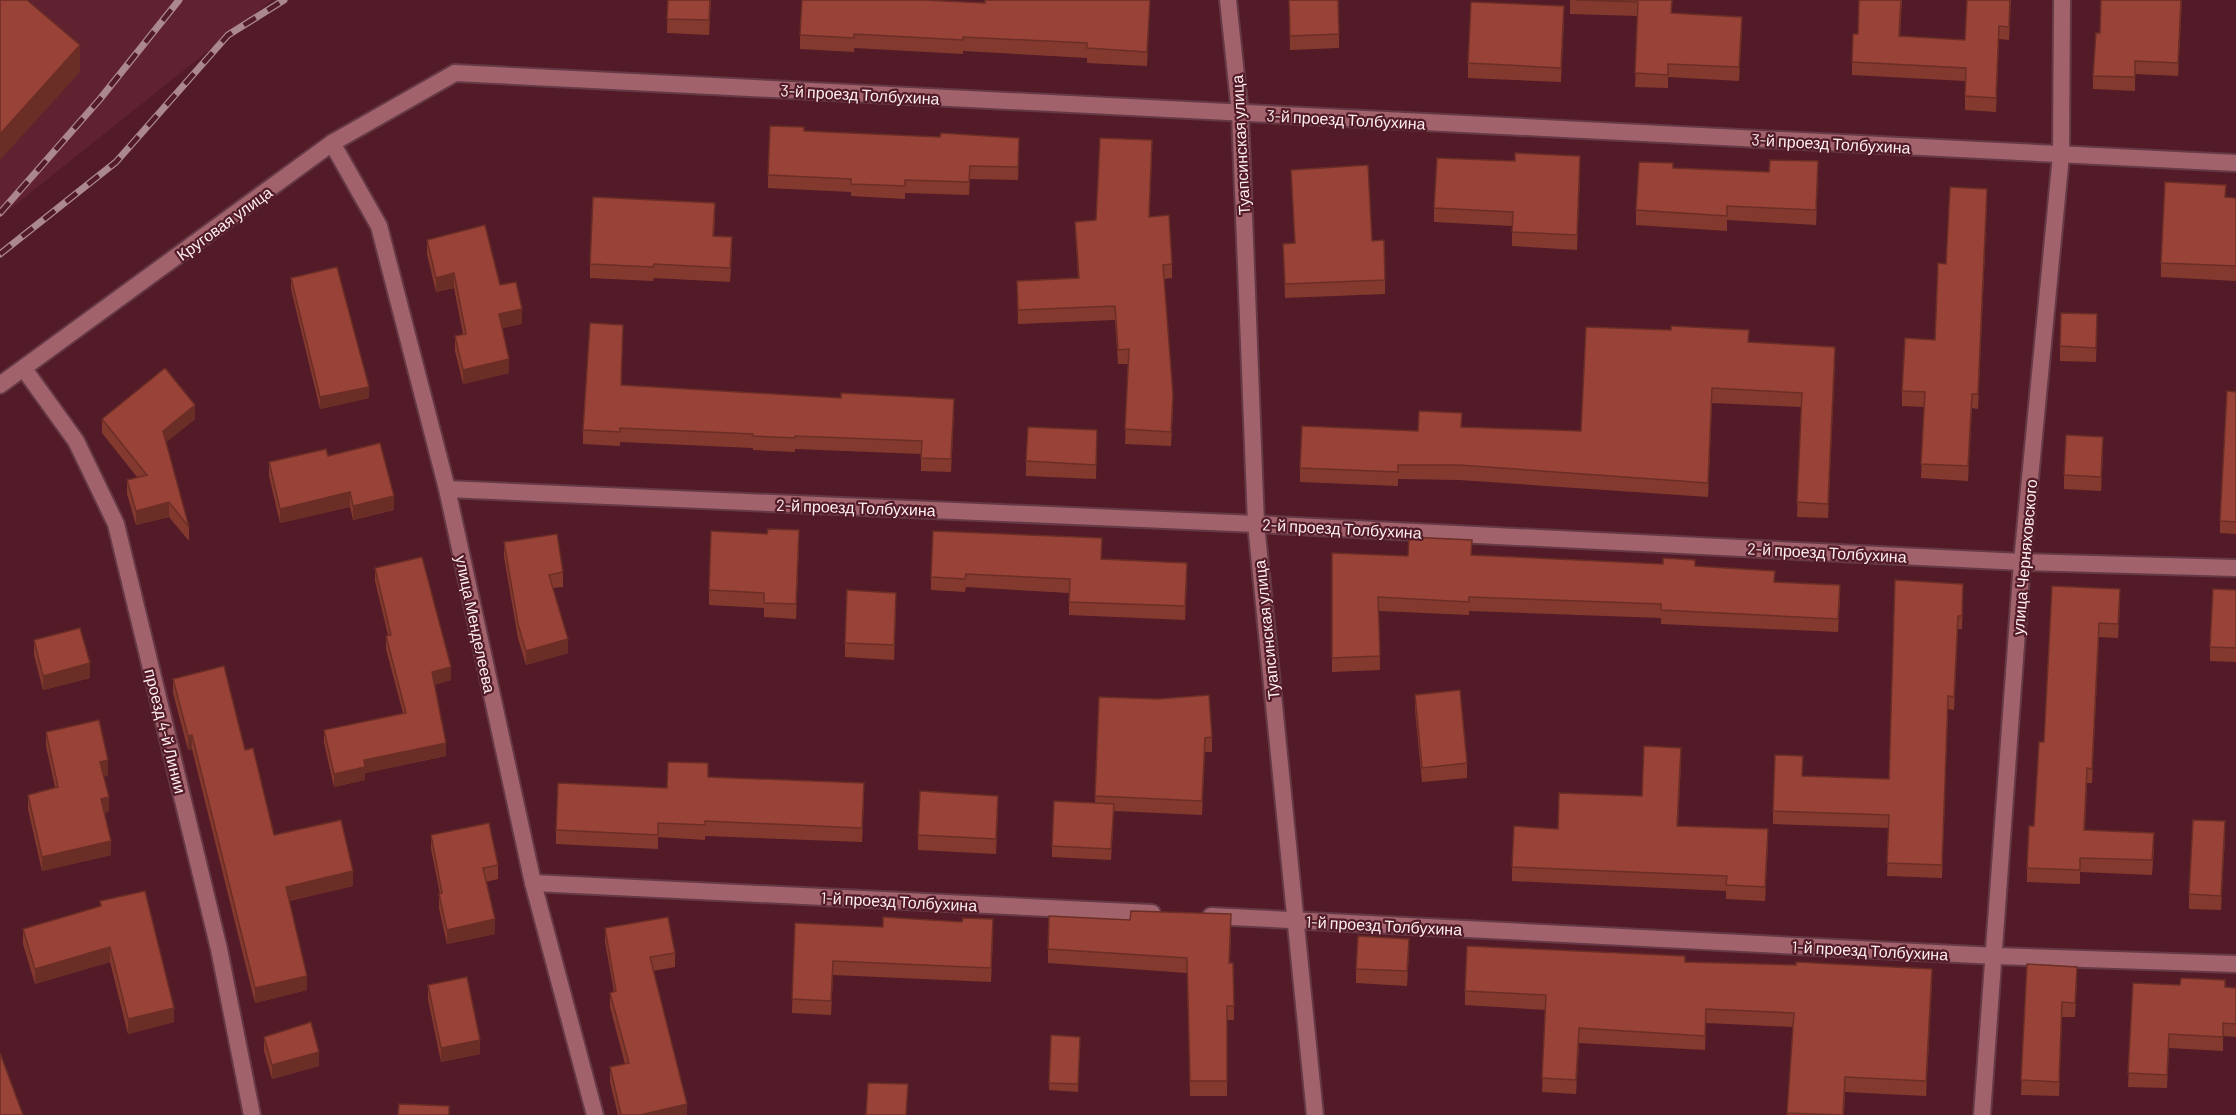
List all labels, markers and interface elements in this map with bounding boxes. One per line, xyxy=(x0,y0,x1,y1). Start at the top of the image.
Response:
street label: Туапсинская улица xyxy=(1227,74,1253,215)
street label: 3-й проезд Толбухина xyxy=(780,80,940,108)
street label: 3-й проезд Толбухина xyxy=(1266,105,1426,133)
street label: 3-й проезд Толбухина xyxy=(1751,129,1911,157)
street label: Круговая улица xyxy=(173,182,276,264)
street label: улица Черняховского xyxy=(2008,478,2040,636)
street label: 2-й проезд Толбухина xyxy=(776,495,936,519)
street label: 2-й проезд Толбухина xyxy=(1262,514,1422,542)
street label: 2-й проезд Толбухина xyxy=(1747,538,1907,566)
street label: улица Менделеева xyxy=(452,553,500,695)
street label: Туапсинская улица xyxy=(1249,559,1283,701)
street label: проезд 4-й Линии xyxy=(141,667,191,795)
street label: 1-й проезд Толбухина xyxy=(820,887,978,915)
street label: 1-й проезд Толбухина xyxy=(1305,911,1463,939)
street label: 1-й проезд Толбухина xyxy=(1791,936,1949,964)

